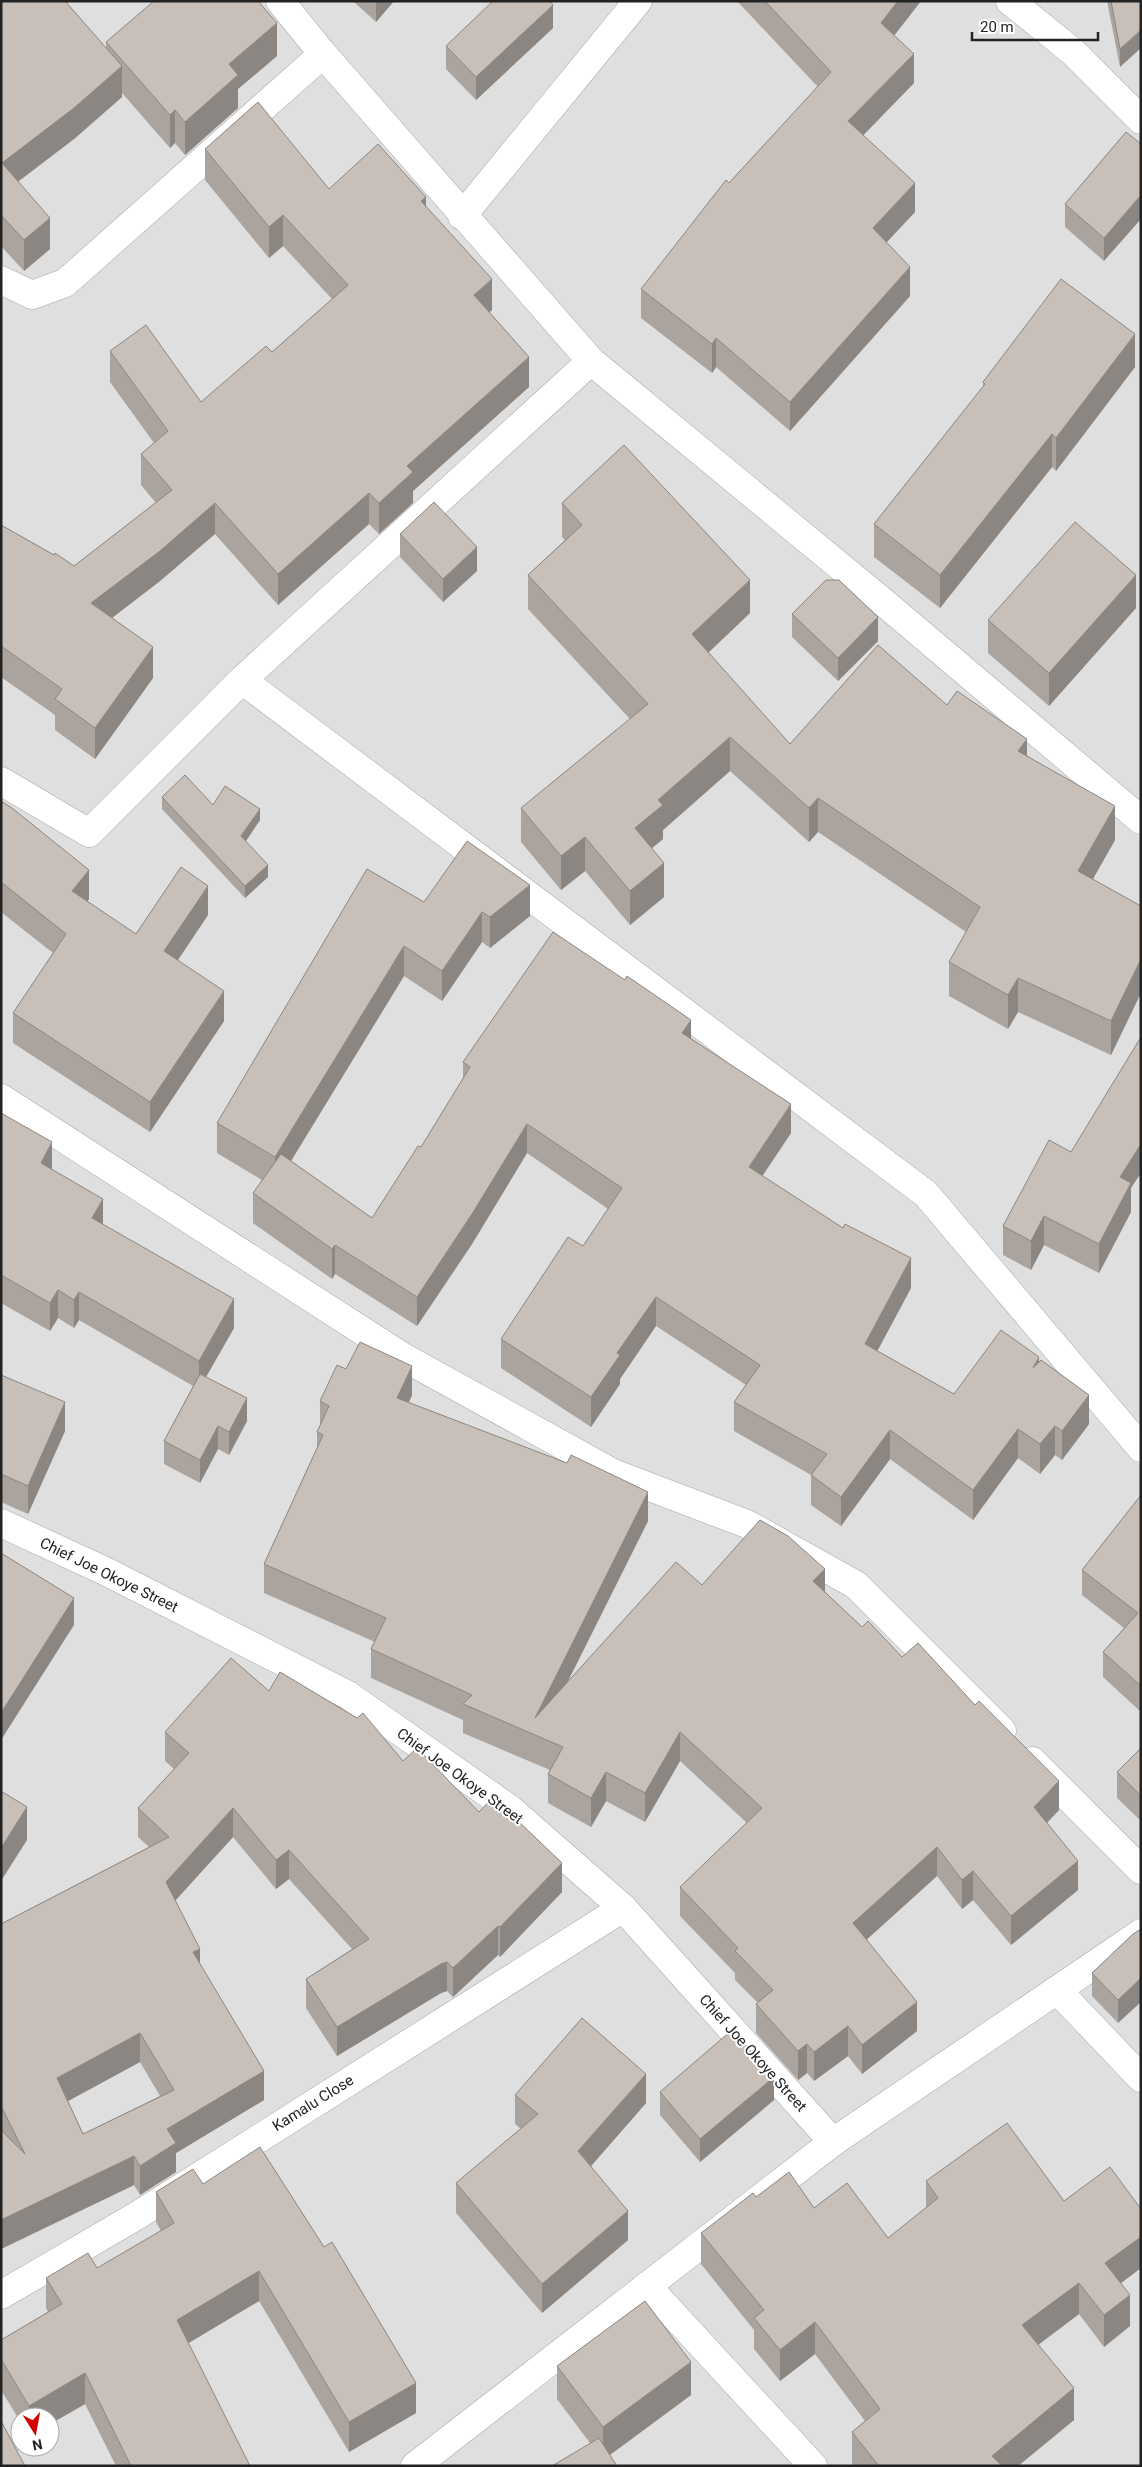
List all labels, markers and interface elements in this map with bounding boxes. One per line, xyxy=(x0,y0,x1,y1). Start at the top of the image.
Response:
scale bar xyxy=(972,10,1098,42)
text: 20 m xyxy=(980,18,1014,36)
street label: Chief Joe Okoye Street xyxy=(37,1534,181,1616)
street label: Chief Joe Okoye Street xyxy=(393,1724,527,1828)
street label: Chief Joe Okoye Street xyxy=(696,1991,810,2115)
street label: Kamalu Close xyxy=(269,2071,357,2135)
north arrow xyxy=(10,2407,60,2457)
text: N xyxy=(31,2436,44,2454)

